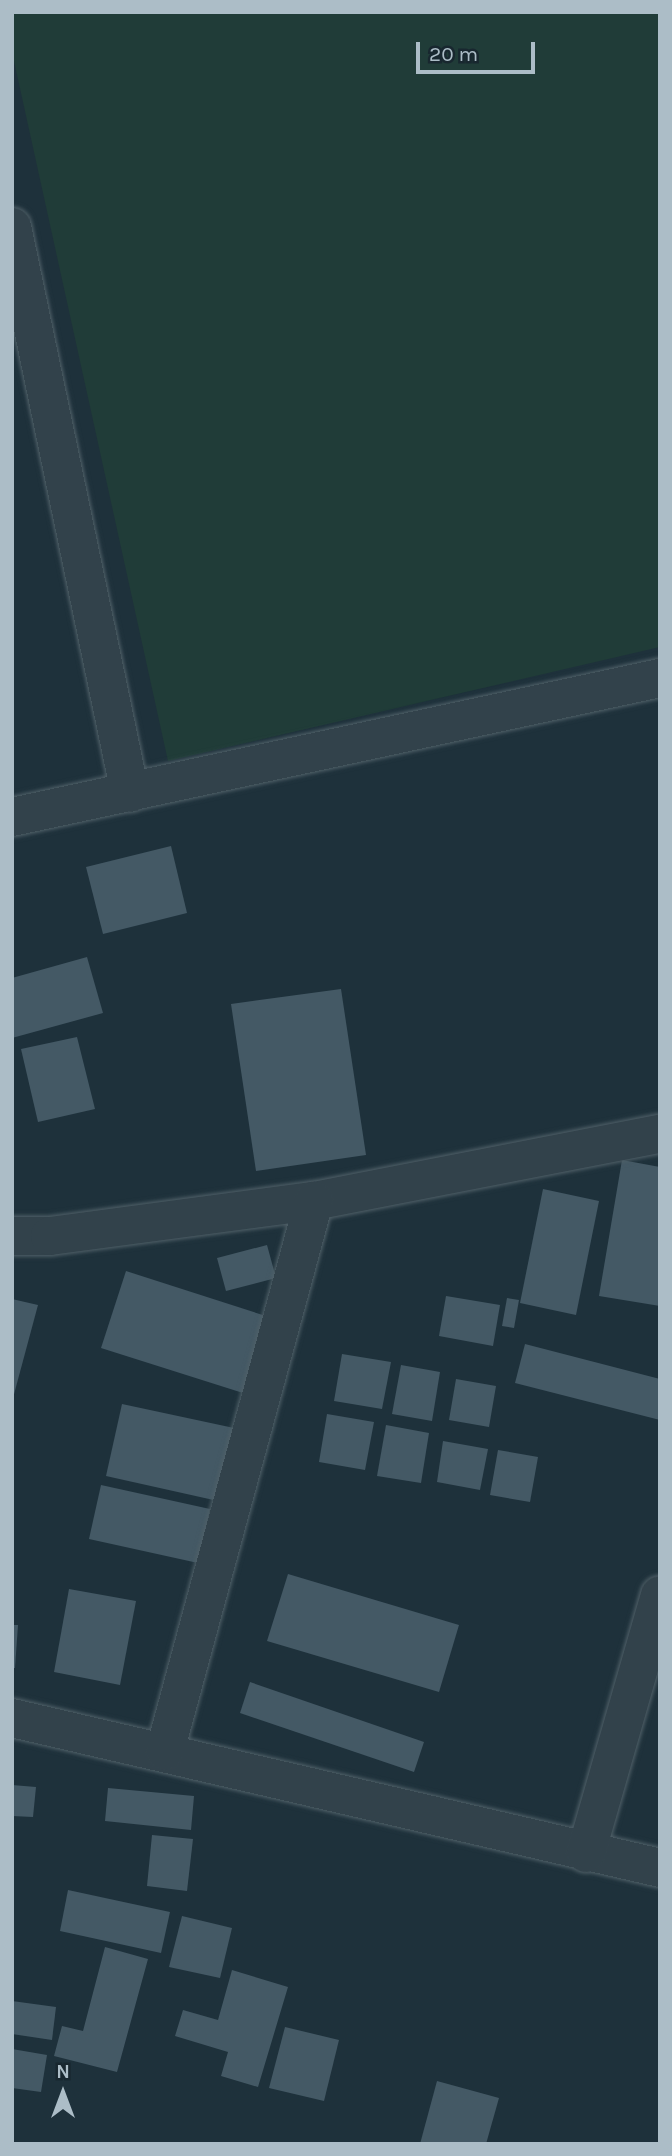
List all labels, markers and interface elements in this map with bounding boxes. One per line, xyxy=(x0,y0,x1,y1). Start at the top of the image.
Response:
scale bar xyxy=(420,28,539,72)
text: 20 m xyxy=(429,42,478,66)
north arrow xyxy=(28,2058,98,2128)
text: N xyxy=(56,2061,70,2083)

